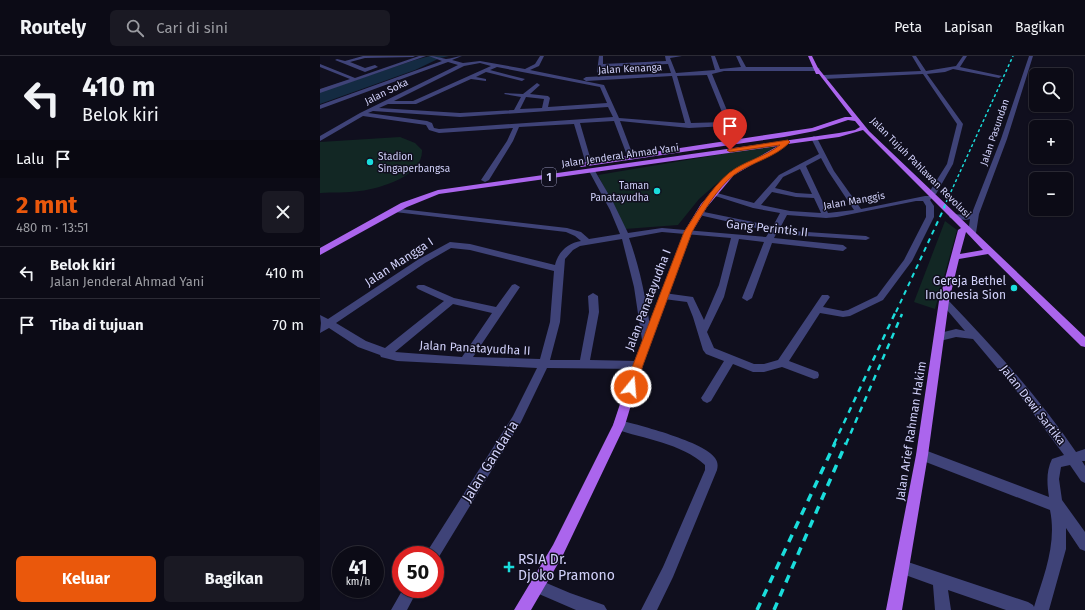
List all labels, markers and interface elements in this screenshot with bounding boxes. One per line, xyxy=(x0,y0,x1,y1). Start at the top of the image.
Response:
search box xyxy=(110,10,390,46)
text: Routely xyxy=(20,16,86,39)
icon: search xyxy=(124,17,146,39)
text: Cari di sini xyxy=(156,19,228,37)
text: Peta xyxy=(894,19,922,36)
text: Lapisan xyxy=(944,19,993,36)
text: Bagikan xyxy=(1015,19,1065,36)
street label: Jalan Kenanga xyxy=(598,61,662,77)
map controls xyxy=(1029,68,1073,216)
button: search xyxy=(1029,68,1073,112)
text: 410 m xyxy=(82,70,155,103)
icon: left xyxy=(16,72,68,124)
street label: Jalan Soka xyxy=(363,76,410,108)
street label: Jalan Pasundan xyxy=(978,98,1012,167)
text: Belok kiri xyxy=(82,104,159,126)
pin xyxy=(713,109,747,150)
icon: arrive xyxy=(719,115,741,137)
street label: Jalan Tujuh Pahlawan Revolusi xyxy=(868,115,973,221)
button: + xyxy=(1029,120,1073,164)
street label: Jalan Jenderal Ahmad Yani xyxy=(561,142,680,170)
icon: arrive xyxy=(52,148,74,170)
text: Lalu xyxy=(16,150,44,168)
place label: Stadion Singaperbangsa xyxy=(378,151,450,175)
marker: Stadion Singaperbangsa xyxy=(365,157,375,167)
road number: 1 xyxy=(542,168,556,186)
button: − xyxy=(1029,172,1073,216)
place label: Taman Panatayudha xyxy=(590,180,649,204)
marker: Taman Panatayudha xyxy=(652,186,662,196)
street label: Jalan Manggis xyxy=(823,190,886,212)
text: 2 mnt xyxy=(16,191,78,219)
button: close xyxy=(262,191,304,233)
street label: Gang Perintis II xyxy=(725,217,809,239)
text: 480 m · 13:51 xyxy=(16,220,89,235)
street label: Jalan Mangga I xyxy=(362,235,436,289)
street label: Jalan Panatayudha I xyxy=(622,247,674,353)
text: Belok kiri xyxy=(50,256,115,274)
icon: left xyxy=(16,262,38,284)
text: 410 m xyxy=(265,264,304,282)
text: Jalan Jenderal Ahmad Yani xyxy=(50,274,204,289)
place label: Gereja Bethel Indonesia Sion xyxy=(925,274,1006,302)
marker: Gereja Bethel Indonesia Sion xyxy=(1009,283,1019,293)
icon: arrive xyxy=(16,314,38,336)
text: Tiba di tujuan xyxy=(50,316,144,334)
text: 70 m xyxy=(272,316,304,334)
street label: Jalan Panatayudha II xyxy=(419,338,531,358)
street label: Jalan Arief Rahman Hakim xyxy=(893,360,929,502)
street label: Jalan Dewi Sartika xyxy=(997,362,1069,448)
position arrow xyxy=(610,366,652,408)
street label: Jalan Gandaria xyxy=(459,417,522,505)
speed limit sign: 50 xyxy=(392,546,444,598)
place label: RSIA Dr. Djoko Pramono xyxy=(518,551,615,584)
text: 41 xyxy=(348,555,368,579)
button: Keluar xyxy=(16,556,156,602)
button: Bagikan xyxy=(164,556,304,602)
marker: RSIA Dr. Djoko Pramono xyxy=(503,561,515,573)
text: km/h xyxy=(346,576,370,588)

